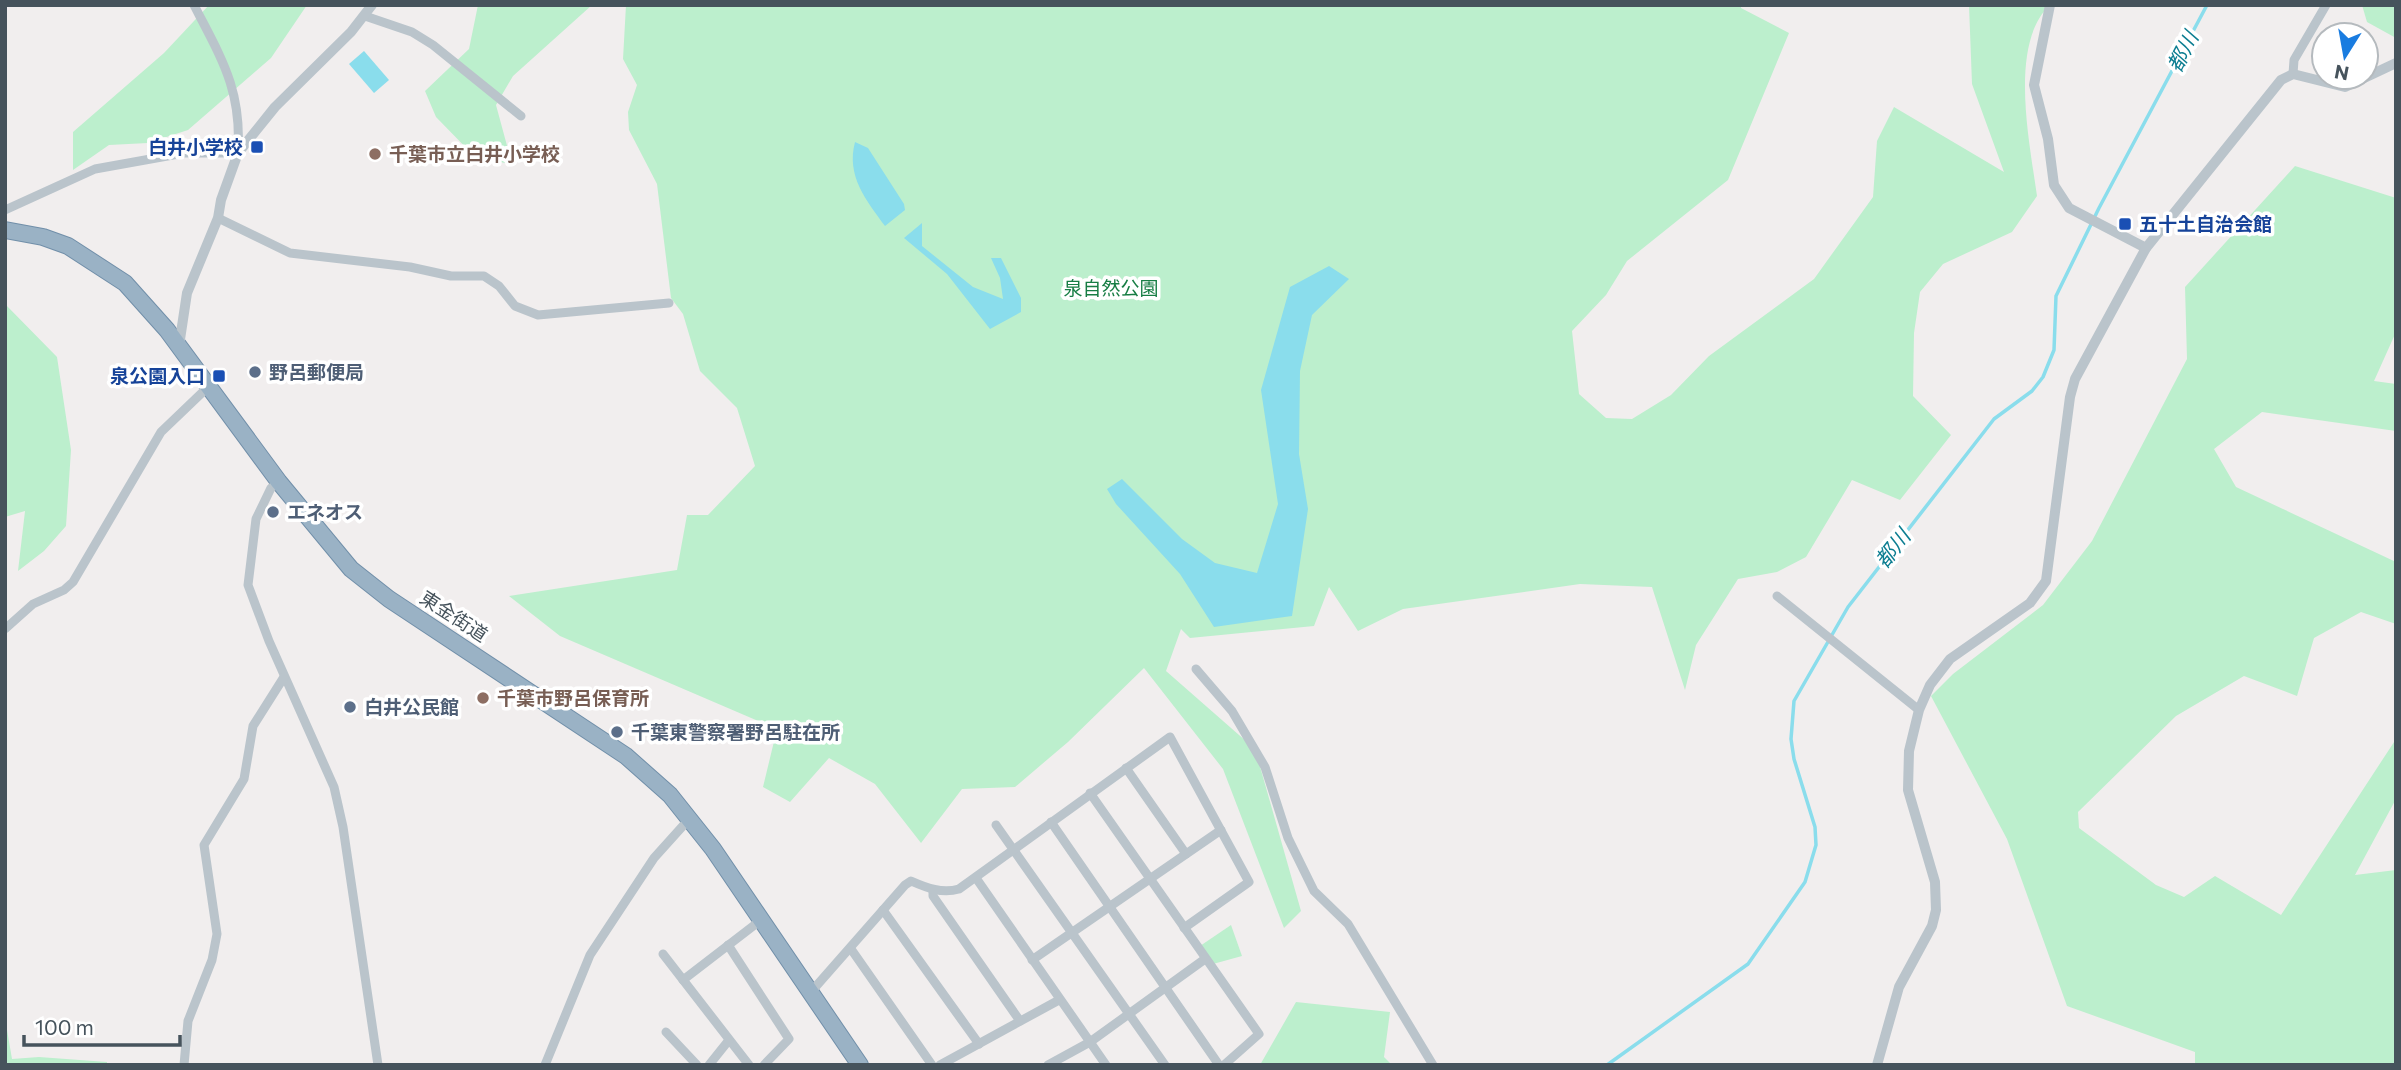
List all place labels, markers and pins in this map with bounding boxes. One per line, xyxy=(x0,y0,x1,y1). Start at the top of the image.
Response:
place label: 白井小学校 xyxy=(148,135,243,158)
marker: 白井小学校 xyxy=(249,139,265,155)
place label: 千葉市立白井小学校 xyxy=(389,142,560,165)
marker: 千葉市立白井小学校 xyxy=(367,146,383,162)
place label: 五十土自治会館 xyxy=(2139,212,2272,235)
marker: 五十土自治会館 xyxy=(2117,216,2133,232)
place label: 野呂郵便局 xyxy=(269,360,364,383)
place label: 泉公園入口 xyxy=(110,364,205,387)
marker: 野呂郵便局 xyxy=(247,364,263,380)
marker: 泉公園入口 xyxy=(211,368,227,384)
place label: エネオス xyxy=(287,500,363,523)
marker: エネオス xyxy=(265,504,281,520)
place label: 千葉市野呂保育所 xyxy=(497,686,649,709)
marker: 千葉市野呂保育所 xyxy=(475,690,491,706)
place label: 白井公民館 xyxy=(364,695,459,718)
marker: 白井公民館 xyxy=(342,699,358,715)
place label: 千葉東警察署野呂駐在所 xyxy=(631,720,840,743)
marker: 千葉東警察署野呂駐在所 xyxy=(609,724,625,740)

